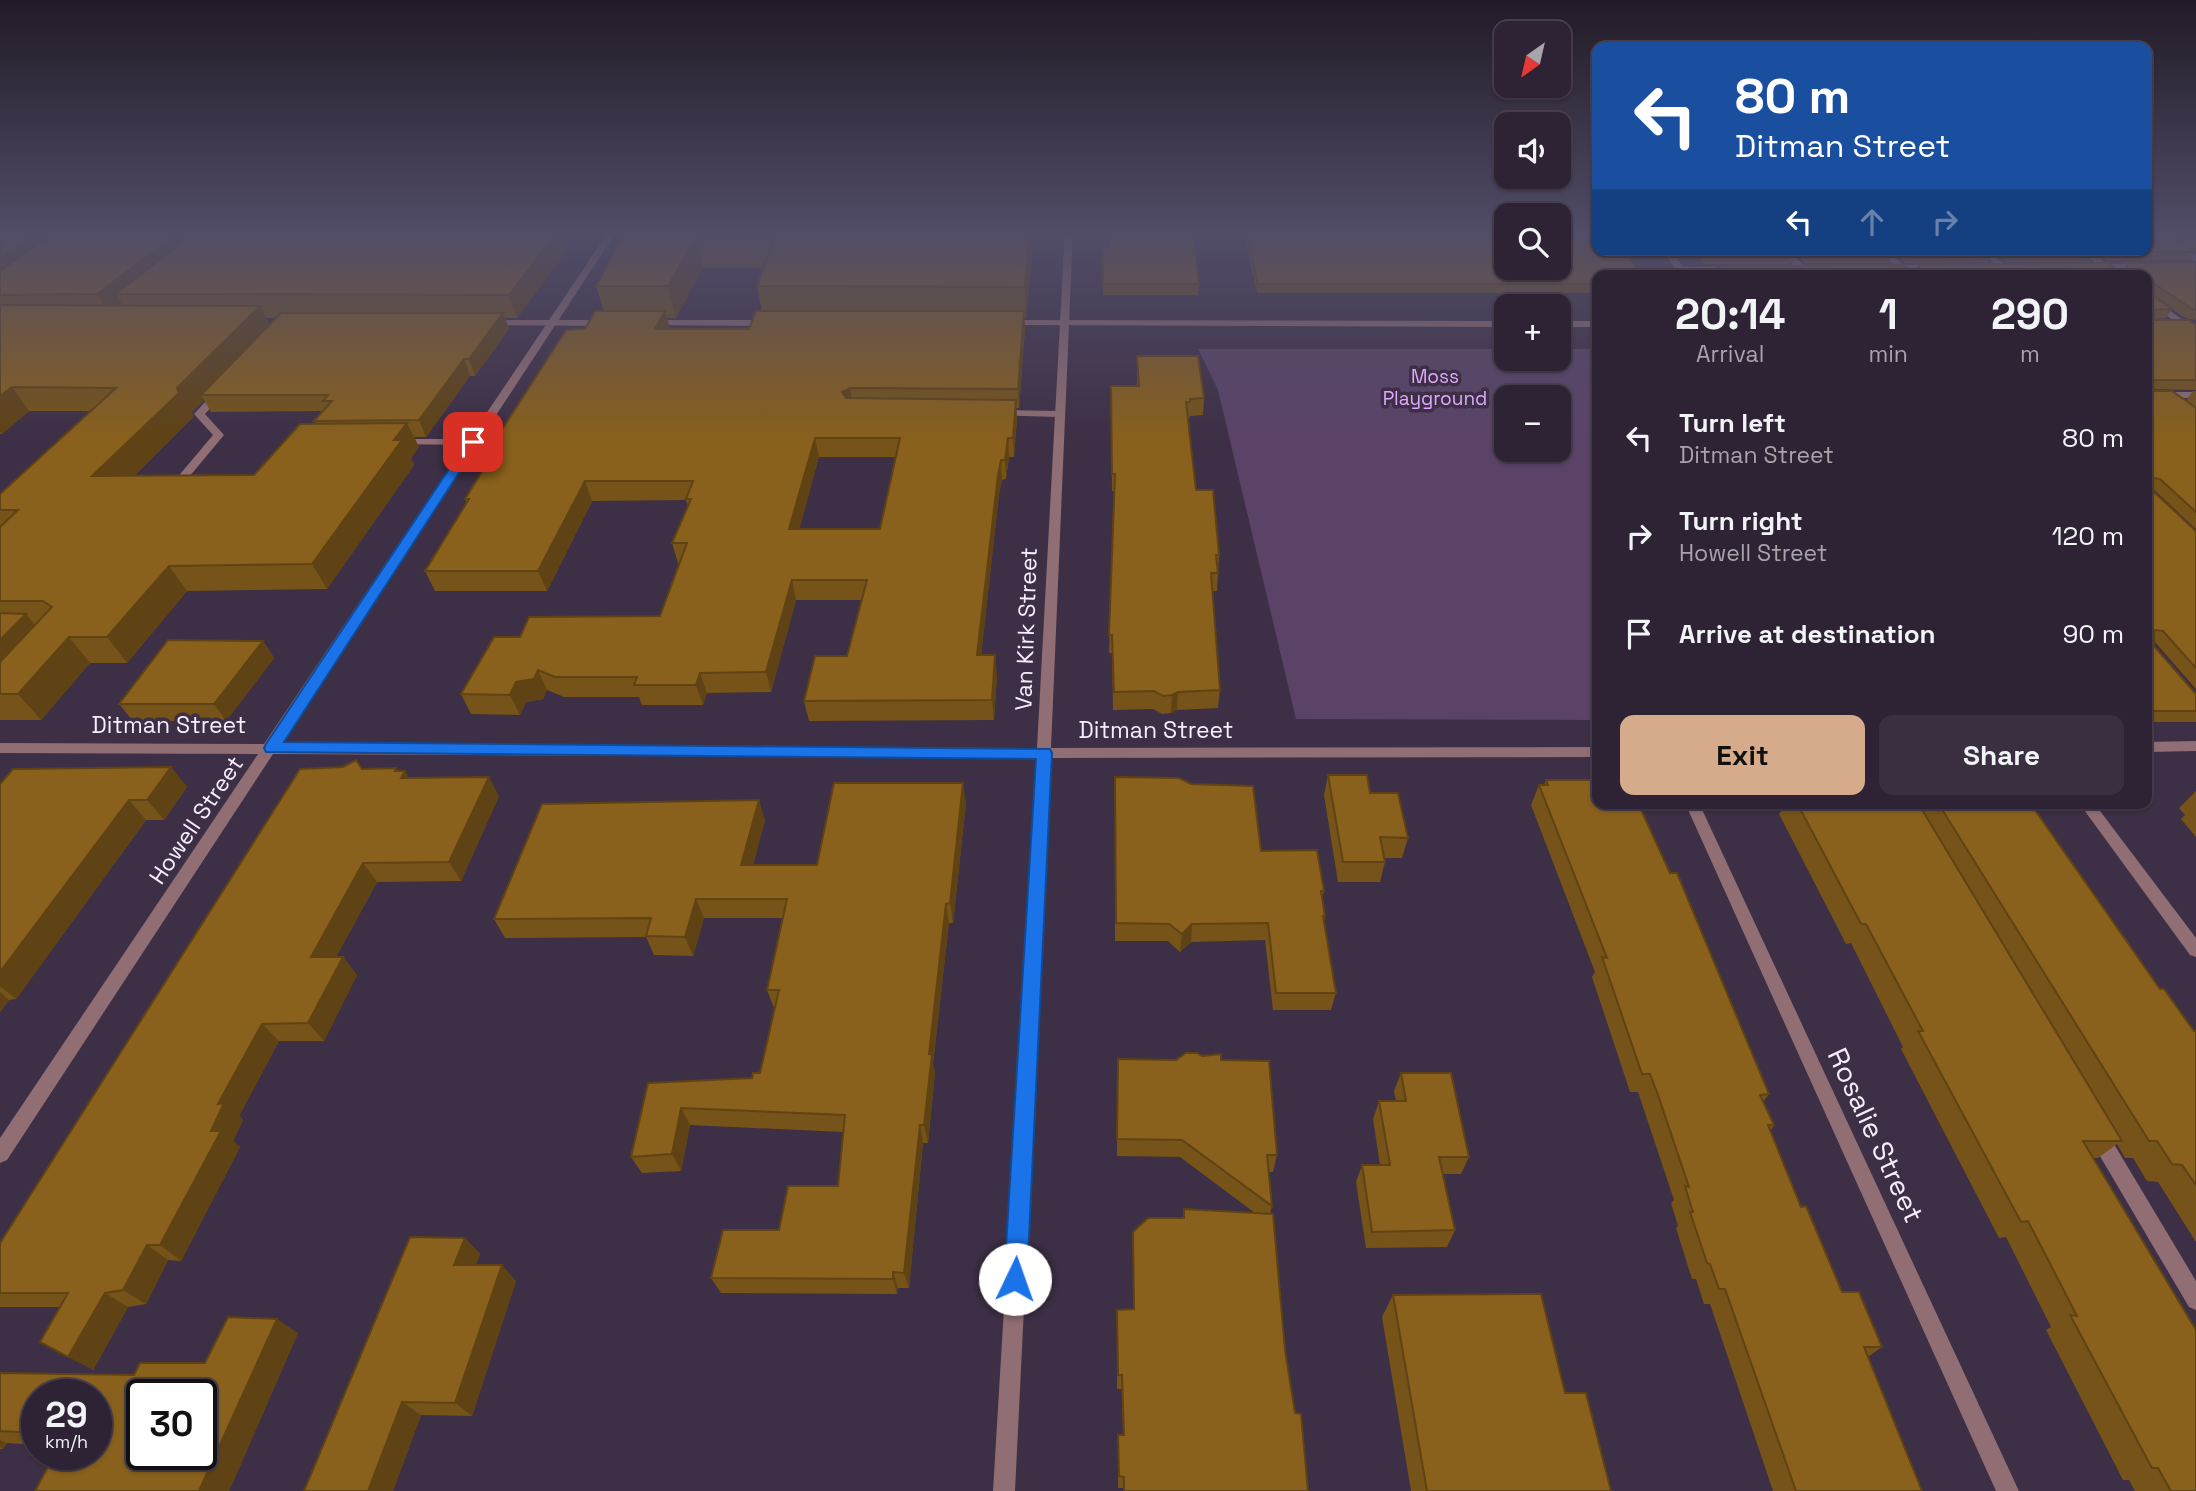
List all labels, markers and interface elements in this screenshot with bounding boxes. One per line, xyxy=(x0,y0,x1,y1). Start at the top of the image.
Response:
north arrow xyxy=(1494,21,1572,98)
map controls xyxy=(1494,21,1571,462)
text: 80 m xyxy=(1735,65,1850,127)
icon: left xyxy=(1620,70,1711,161)
button: sound xyxy=(1494,112,1571,189)
text: Ditman Street xyxy=(1735,126,1950,166)
button: search xyxy=(1494,203,1571,280)
icon: left xyxy=(1780,203,1818,241)
icon: ahead xyxy=(1853,203,1891,241)
icon: right xyxy=(1926,203,1964,241)
text: 20:14 xyxy=(1675,288,1785,341)
text: 1 xyxy=(1879,288,1898,341)
text: 290 xyxy=(1991,288,2069,341)
button: + xyxy=(1494,294,1571,371)
text: Arrival xyxy=(1696,339,1764,369)
text: min xyxy=(1868,339,1908,369)
text: m xyxy=(2020,339,2040,369)
park label: Moss Playground xyxy=(1383,364,1487,411)
button: − xyxy=(1494,385,1571,462)
text: Turn left xyxy=(1679,406,1786,440)
pin xyxy=(443,412,503,472)
icon: left xyxy=(1620,419,1658,457)
text: 80 m xyxy=(2062,421,2124,455)
icon: arrive xyxy=(454,423,492,461)
text: Ditman Street xyxy=(1679,440,1834,470)
text: Turn right xyxy=(1679,504,1803,538)
icon: right xyxy=(1620,517,1658,555)
text: 120 m xyxy=(2052,519,2124,553)
text: Howell Street xyxy=(1679,538,1827,568)
street label: Van Kirk Street xyxy=(1008,547,1044,711)
icon: arrive xyxy=(1620,615,1658,653)
text: Arrive at destination xyxy=(1679,617,1936,651)
text: 90 m xyxy=(2062,617,2124,651)
street label: Ditman Street xyxy=(92,710,246,740)
street label: Ditman Street xyxy=(1079,715,1233,745)
button: Exit xyxy=(1620,715,1865,795)
button: Share xyxy=(1879,715,2124,795)
street label: Howell Street xyxy=(142,750,250,890)
street label: Rosalie Street xyxy=(1820,1042,1932,1228)
position arrow xyxy=(978,1242,1052,1316)
speed limit sign: 30 xyxy=(126,1379,217,1470)
text: 29 xyxy=(45,1393,88,1437)
text: km/h xyxy=(45,1430,88,1453)

